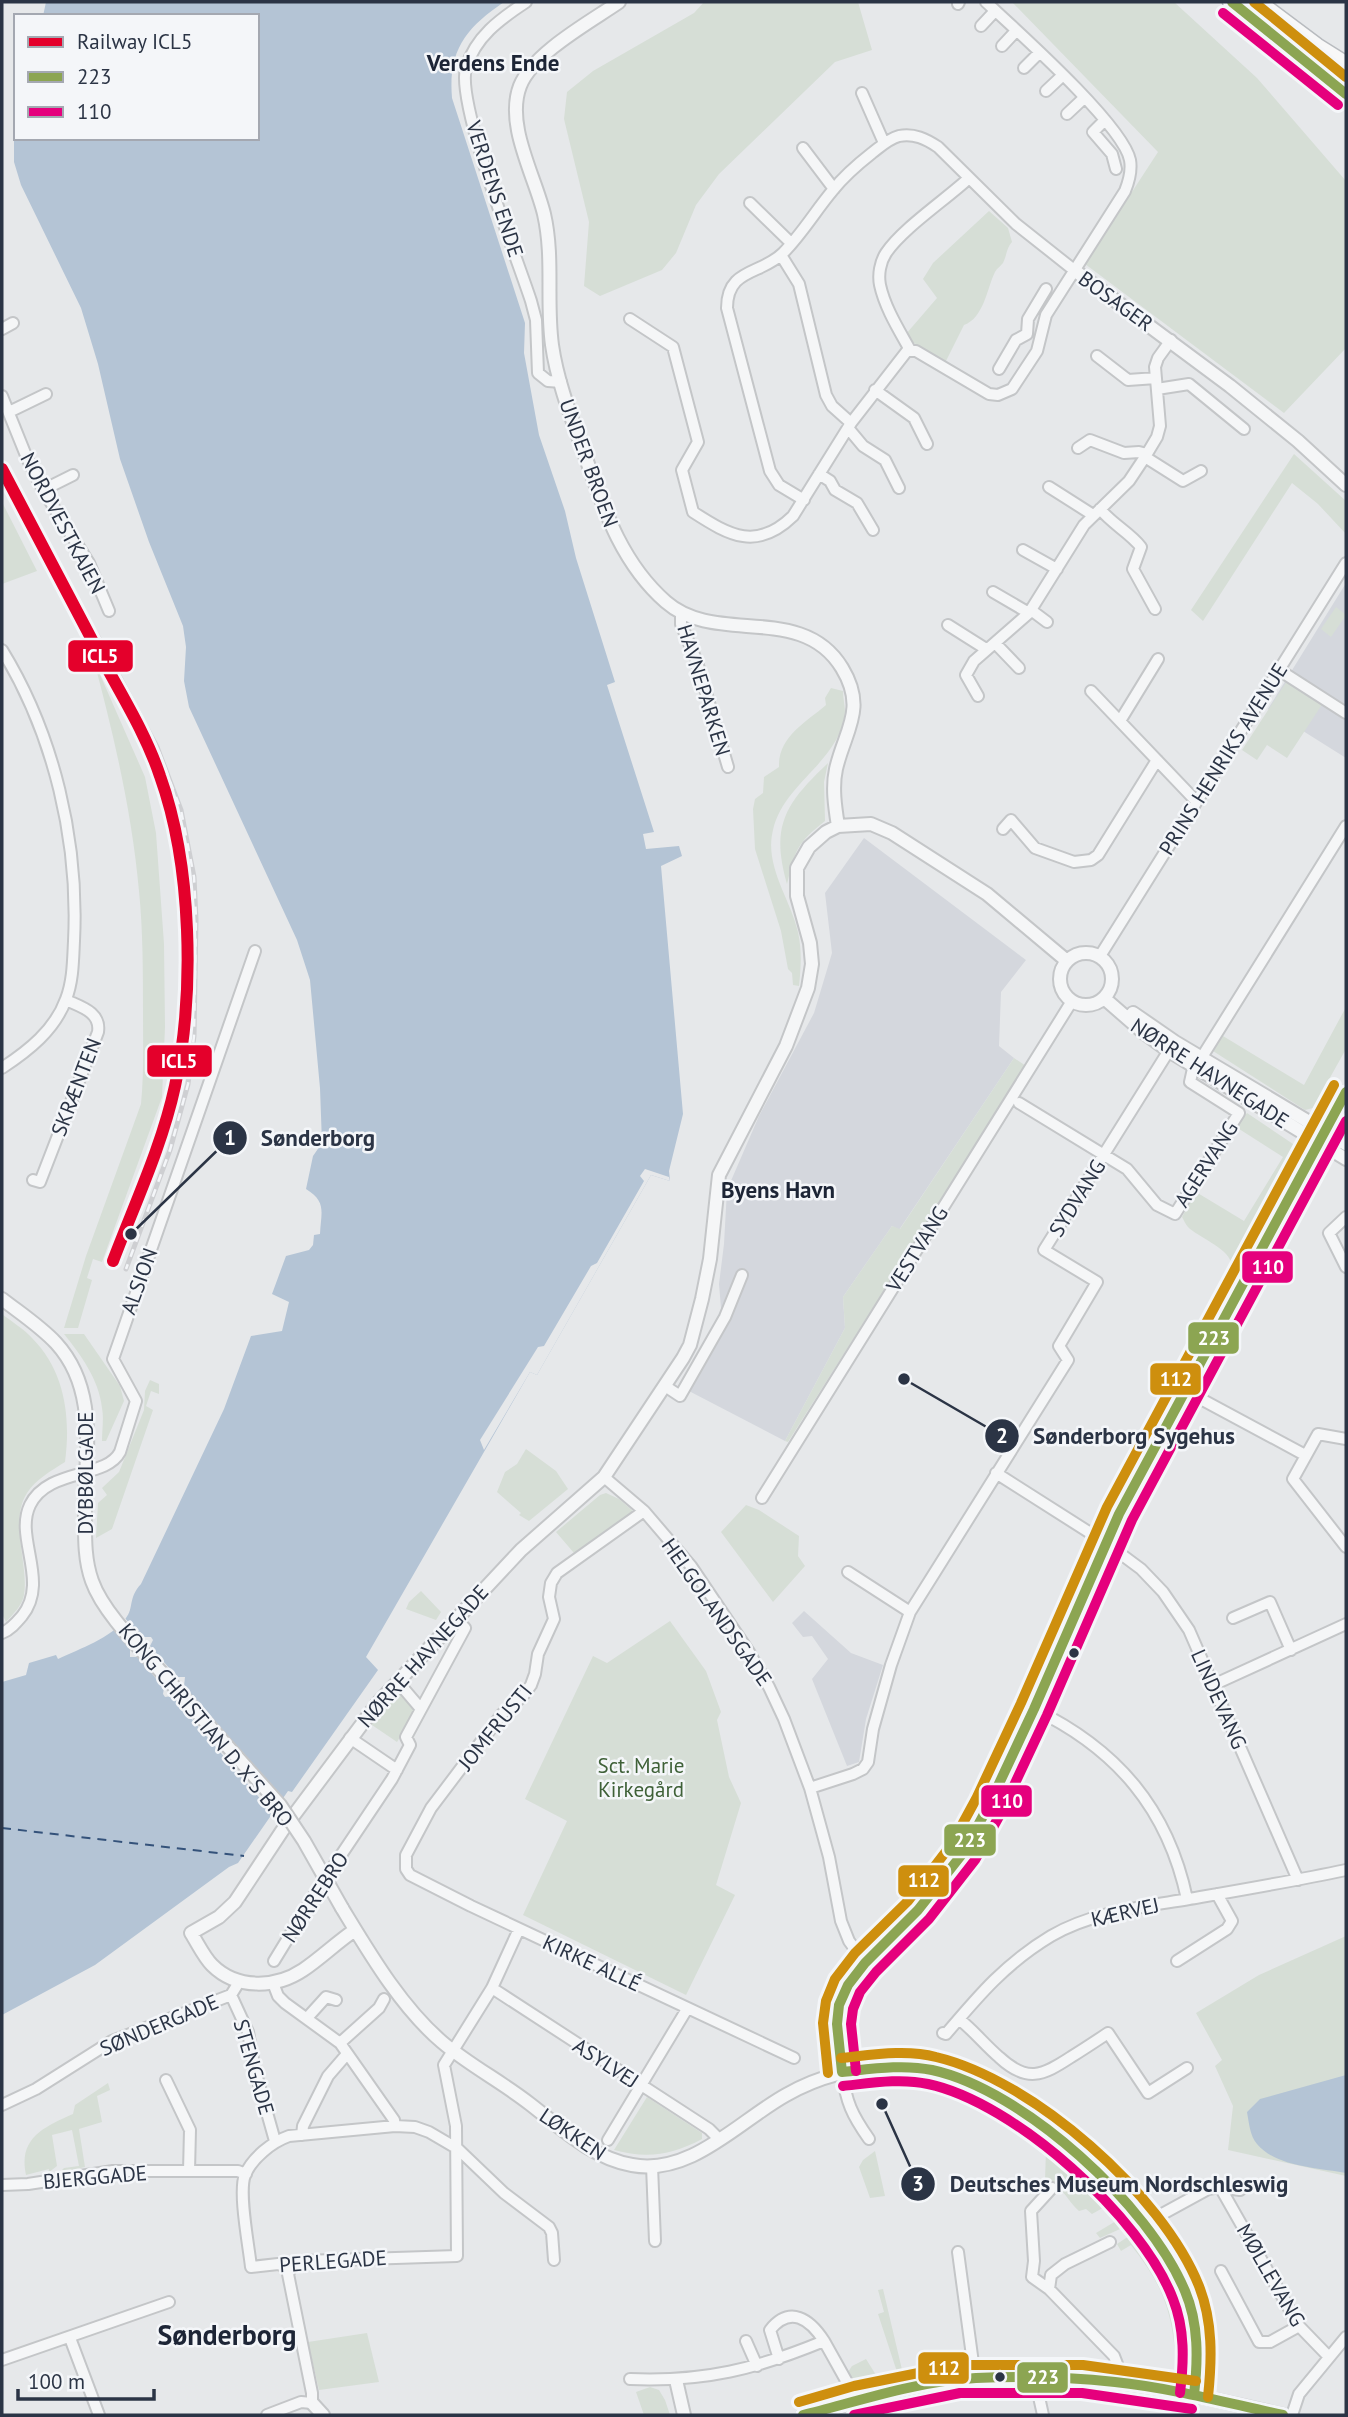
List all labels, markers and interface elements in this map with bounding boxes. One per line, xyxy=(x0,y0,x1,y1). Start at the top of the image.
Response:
legend xyxy=(14,14,259,140)
text: Railway ICL5 xyxy=(77,28,192,55)
district label: Verdens Ende xyxy=(426,48,559,77)
text: 223 xyxy=(77,63,111,90)
text: 110 xyxy=(77,98,111,125)
street label: VERDENS ENDE xyxy=(460,116,530,261)
street label: BOSAGER xyxy=(1073,265,1159,337)
street label: UNDER BROEN xyxy=(553,395,625,531)
street label: NORDVESTKAJEN xyxy=(14,448,112,598)
street label: HAVNEPARKEN xyxy=(671,621,737,759)
line badge: ICL5 xyxy=(67,639,134,673)
text: ICL5 xyxy=(82,644,118,668)
street label: PRINS HENRIKS AVENUE xyxy=(1153,658,1293,860)
street label: NØRRE HAVNEGADE xyxy=(1126,1012,1294,1134)
street label: SKRÆNTEN xyxy=(45,1034,107,1140)
line badge: ICL5 xyxy=(146,1044,213,1078)
text: ICL5 xyxy=(161,1049,197,1073)
callout: Sønderborg xyxy=(212,1116,389,1160)
street label: AGERVANG xyxy=(1168,1116,1244,1212)
text: Sønderborg xyxy=(261,1123,375,1152)
text: 1 xyxy=(224,1124,236,1151)
street label: SYDVANG xyxy=(1043,1154,1111,1242)
district label: Byens Havn xyxy=(721,1175,835,1204)
street label: VESTVANG xyxy=(880,1201,954,1298)
street label: ALSION xyxy=(115,1244,163,1318)
line badge: 110 xyxy=(1241,1250,1294,1284)
text: 110 xyxy=(1252,1255,1284,1279)
line badge: 223 xyxy=(1187,1321,1240,1355)
text: 223 xyxy=(1198,1326,1230,1350)
line badge: 112 xyxy=(1149,1362,1202,1396)
text: 112 xyxy=(1160,1367,1192,1391)
street label: DYBBØLGADE xyxy=(72,1411,99,1535)
callout: Sønderborg Sygehus xyxy=(984,1414,1249,1458)
text: Sønderborg Sygehus xyxy=(1033,1421,1235,1450)
text: 2 xyxy=(996,1422,1008,1449)
street label: HELGOLANDSGADE xyxy=(656,1533,778,1691)
street label: NØRRE HAVNEGADE xyxy=(352,1579,494,1733)
street label: KONG CHRISTIAN D. X'S BRO xyxy=(113,1618,299,1832)
street label: LINDEVANG xyxy=(1185,1645,1253,1753)
unlabelled marker xyxy=(1067,1646,1081,1660)
street label: JOMFRUSTI xyxy=(451,1678,538,1776)
park label: Sct. Marie Kirkegård xyxy=(597,1752,685,1803)
line badge: 110 xyxy=(980,1784,1033,1818)
text: 110 xyxy=(991,1789,1023,1813)
line badge: 223 xyxy=(943,1823,997,1857)
text: 223 xyxy=(954,1828,986,1852)
street label: NØRREBRO xyxy=(276,1846,354,1948)
line badge: 112 xyxy=(897,1864,950,1898)
text: 112 xyxy=(908,1868,940,1892)
street label: KÆRVEJ xyxy=(1088,1891,1162,1933)
street label: KIRKE ALLÉ xyxy=(538,1928,646,1998)
street label: SØNDERGADE xyxy=(96,1988,222,2062)
street label: STENGADE xyxy=(227,2016,281,2118)
street label: ASYLVEJ xyxy=(568,2032,644,2094)
street label: LØKKEN xyxy=(534,2102,612,2166)
street label: BJERGGADE xyxy=(42,2159,148,2195)
callout: Deutsches Museum Nordschleswig xyxy=(900,2162,1302,2206)
text: Deutsches Museum Nordschleswig xyxy=(950,2169,1288,2198)
text: 3 xyxy=(912,2170,924,2197)
street label: MØLLEVANG xyxy=(1231,2219,1311,2331)
street label: PERLEGADE xyxy=(278,2244,388,2278)
district label: Sønderborg xyxy=(157,2316,297,2353)
line badge: 112 xyxy=(917,2351,970,2385)
text: 112 xyxy=(928,2356,960,2380)
scale bar xyxy=(18,2358,154,2402)
line badge: 223 xyxy=(1016,2361,1069,2394)
text: 223 xyxy=(1027,2365,1059,2389)
text: 100 m xyxy=(28,2368,85,2395)
unlabelled marker xyxy=(993,2370,1007,2384)

